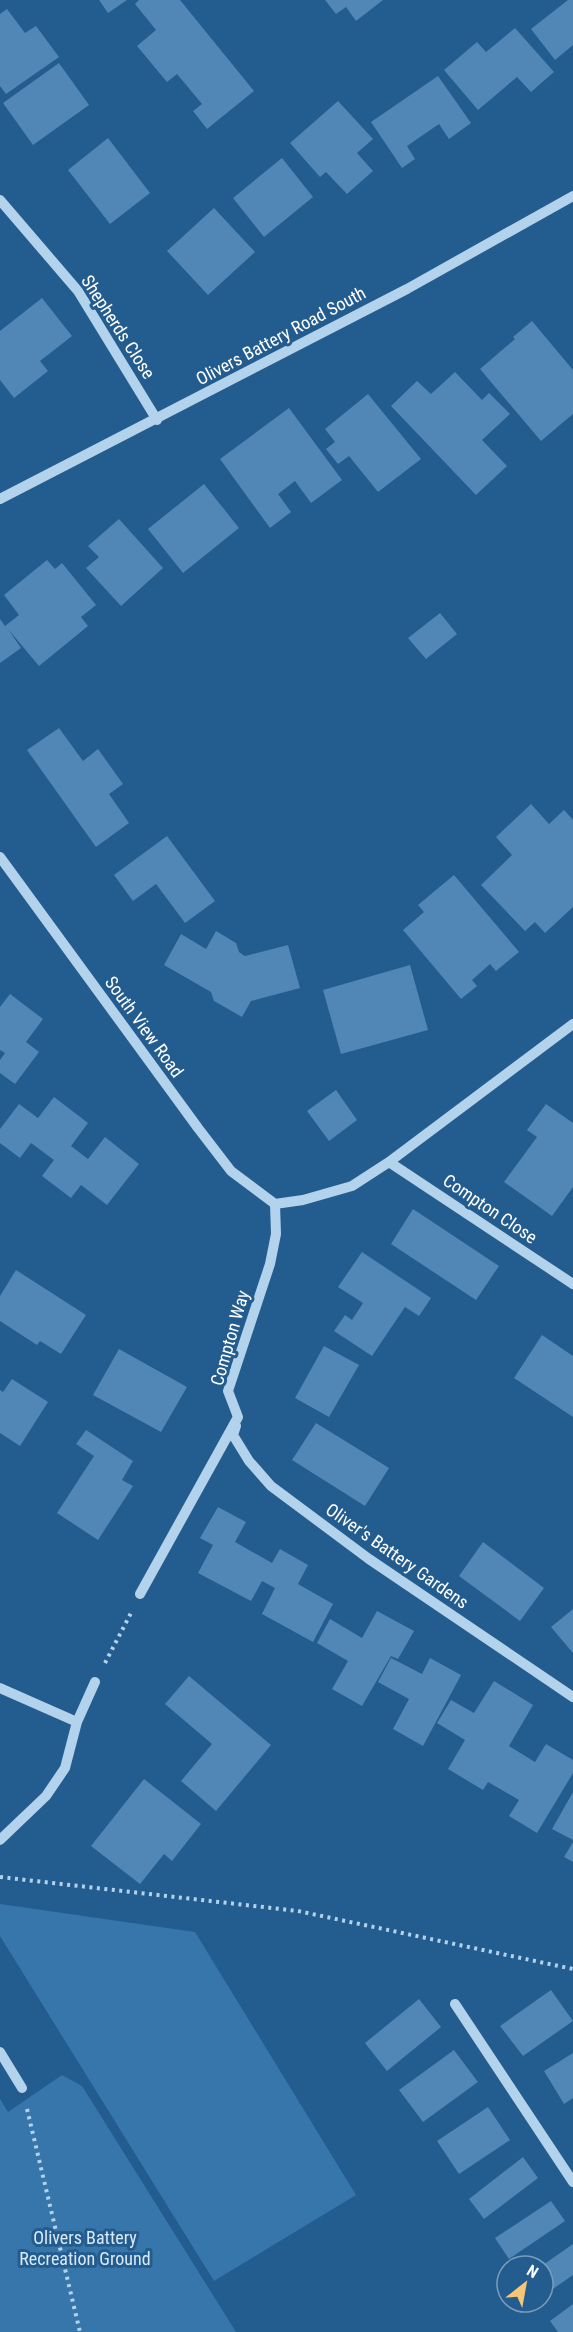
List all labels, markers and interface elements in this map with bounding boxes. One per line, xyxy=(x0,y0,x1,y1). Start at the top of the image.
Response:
street label: Shepherds Close xyxy=(77,271,160,382)
street label: Olivers Battery Road South xyxy=(192,282,369,389)
street label: South View Road xyxy=(101,972,188,1081)
street label: Compton Close xyxy=(439,1169,541,1248)
street label: Compton Way xyxy=(206,1287,253,1388)
street label: Oliver's Battery Gardens xyxy=(322,1498,473,1613)
park label: Olivers Battery Recreation Ground xyxy=(19,2227,151,2269)
north arrow xyxy=(495,2254,555,2314)
text: N xyxy=(523,2261,542,2282)

